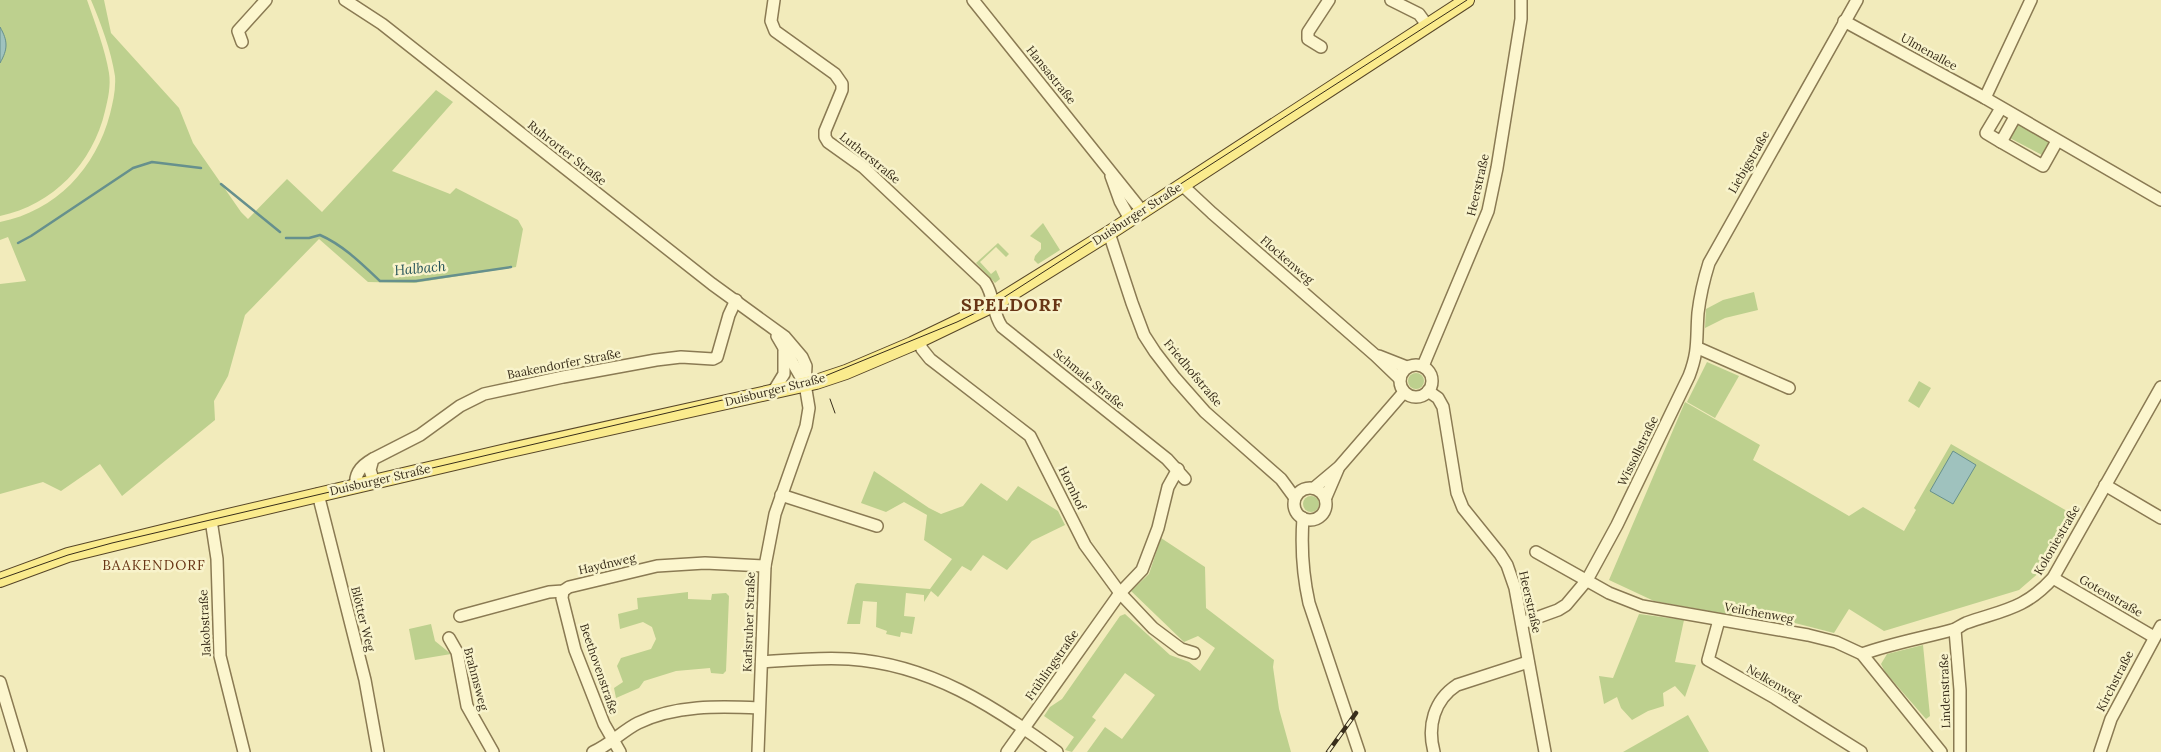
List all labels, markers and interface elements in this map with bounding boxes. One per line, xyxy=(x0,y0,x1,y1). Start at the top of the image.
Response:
street label: Ulmenallee xyxy=(1898,30,1961,74)
street label: Hansastraße xyxy=(1023,43,1080,107)
street label: Ruhrorter Straße xyxy=(525,117,610,188)
street label: Liebigstraße xyxy=(1725,127,1773,196)
street label: Lutherstraße xyxy=(837,129,904,187)
street label: Heerstraße xyxy=(1463,152,1492,217)
street label: Duisburger Straße xyxy=(1089,179,1184,248)
street label: Flockenweg xyxy=(1258,232,1317,287)
water label: Halbach xyxy=(393,257,447,279)
district label: SPELDORF xyxy=(961,293,1063,316)
street label: Friedhofstraße xyxy=(1161,336,1226,410)
street label: Baakendorfer Straße xyxy=(506,345,623,382)
street label: Schmale Straße xyxy=(1051,345,1128,412)
street label: Duisburger Straße xyxy=(723,370,827,409)
street label: Wissollstraße xyxy=(1614,413,1661,488)
street label: Duisburger Straße xyxy=(328,460,432,498)
street label: Hornhof xyxy=(1055,463,1090,513)
street label: Koloniestraße xyxy=(2030,502,2083,578)
street label: Haydnweg xyxy=(577,550,637,577)
district label: BAAKENDORF xyxy=(102,556,206,574)
street label: Heerstraße xyxy=(1516,569,1545,635)
street label: Karlsruher Straße xyxy=(739,571,758,672)
street label: Gotenstraße xyxy=(2077,571,2146,620)
street label: Blötter Weg xyxy=(348,585,379,653)
street label: Jakobstraße xyxy=(195,589,214,658)
street label: Veilchenweg xyxy=(1722,599,1795,626)
street label: Beethovenstraße xyxy=(577,621,622,717)
street label: Frühlingstraße xyxy=(1022,626,1082,703)
street label: Brahmsweg xyxy=(461,646,492,712)
street label: Kirchstraße xyxy=(2093,647,2137,714)
street label: Lindenstraße xyxy=(1936,653,1953,729)
street label: Nelkenweg xyxy=(1744,661,1805,705)

